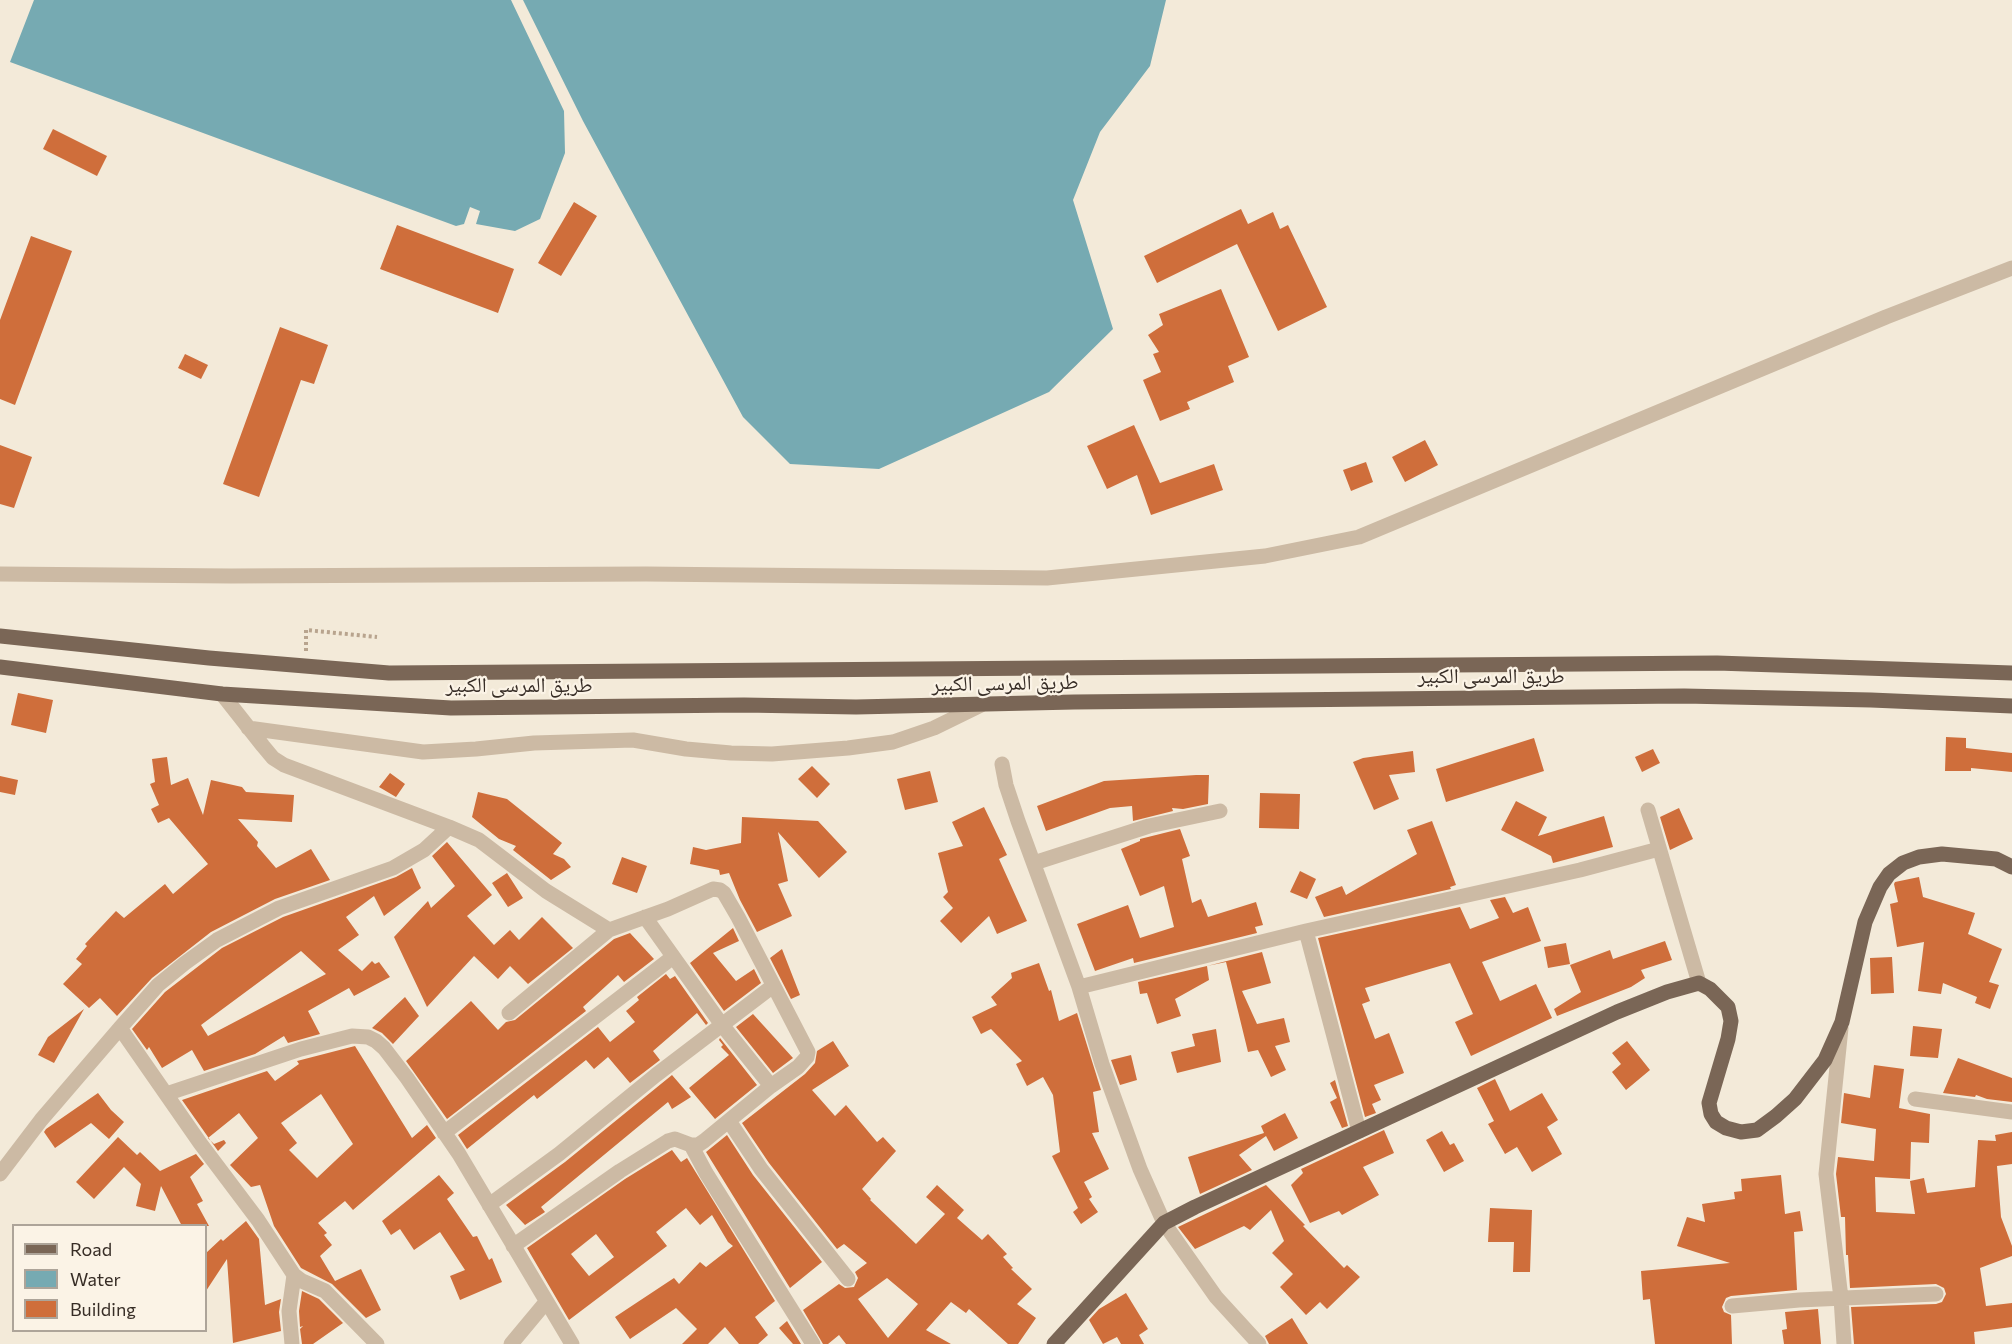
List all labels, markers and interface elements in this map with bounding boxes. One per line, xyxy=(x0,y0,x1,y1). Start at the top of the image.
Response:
street label: طريق المرسى الكبير xyxy=(1417,663,1565,689)
street label: طريق المرسى الكبير xyxy=(931,669,1079,697)
street label: طريق المرسى الكبير xyxy=(445,672,593,698)
legend xyxy=(12,1224,207,1332)
text: Road xyxy=(70,1238,112,1260)
text: Water xyxy=(70,1268,121,1290)
text: Building xyxy=(70,1298,136,1320)

